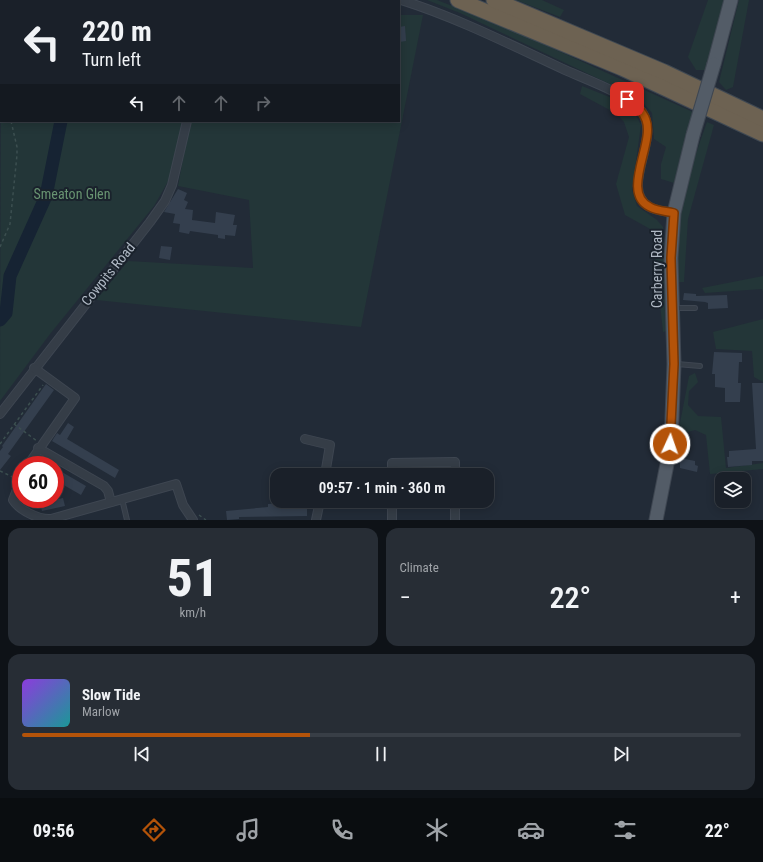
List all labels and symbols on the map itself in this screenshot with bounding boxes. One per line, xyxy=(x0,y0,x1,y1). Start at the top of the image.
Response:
pin xyxy=(610,82,644,116)
park label: Smeaton Glen xyxy=(34,186,110,202)
street label: Carberry Road xyxy=(649,230,665,308)
street label: Cowpits Road xyxy=(78,239,138,309)
position arrow xyxy=(649,423,691,465)
speed limit sign: 60 xyxy=(12,456,64,508)

